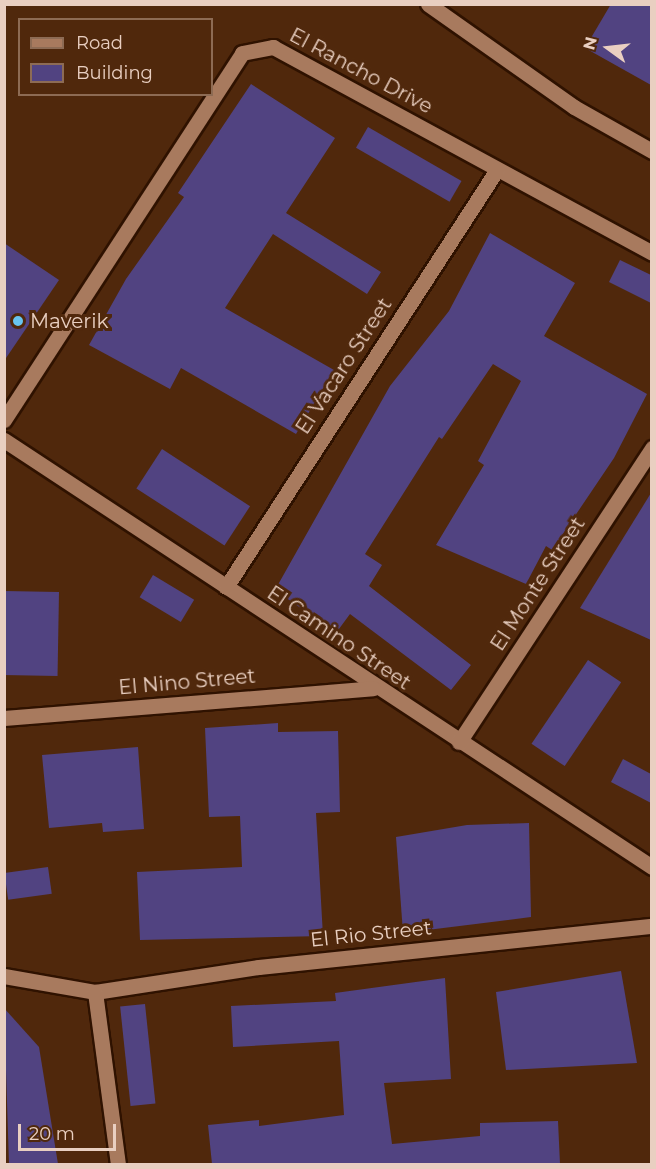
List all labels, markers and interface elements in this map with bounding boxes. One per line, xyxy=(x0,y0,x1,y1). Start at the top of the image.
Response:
legend xyxy=(18,18,213,96)
north arrow xyxy=(578,18,638,78)
street label: El Rancho Drive xyxy=(285,23,437,119)
text: Road xyxy=(76,32,123,54)
text: N xyxy=(579,35,601,52)
text: Building xyxy=(76,62,153,84)
street label: El Vacaro Street xyxy=(291,293,397,439)
place label: Maverik xyxy=(30,309,109,333)
marker: Maverik xyxy=(11,314,25,328)
street label: El Monte Street xyxy=(486,513,590,655)
street label: El Camino Street xyxy=(263,581,415,695)
street label: El Nino Street xyxy=(118,664,256,700)
street label: El Rio Street xyxy=(309,916,433,952)
scale bar xyxy=(21,1112,118,1150)
text: 20 m xyxy=(29,1123,75,1145)

